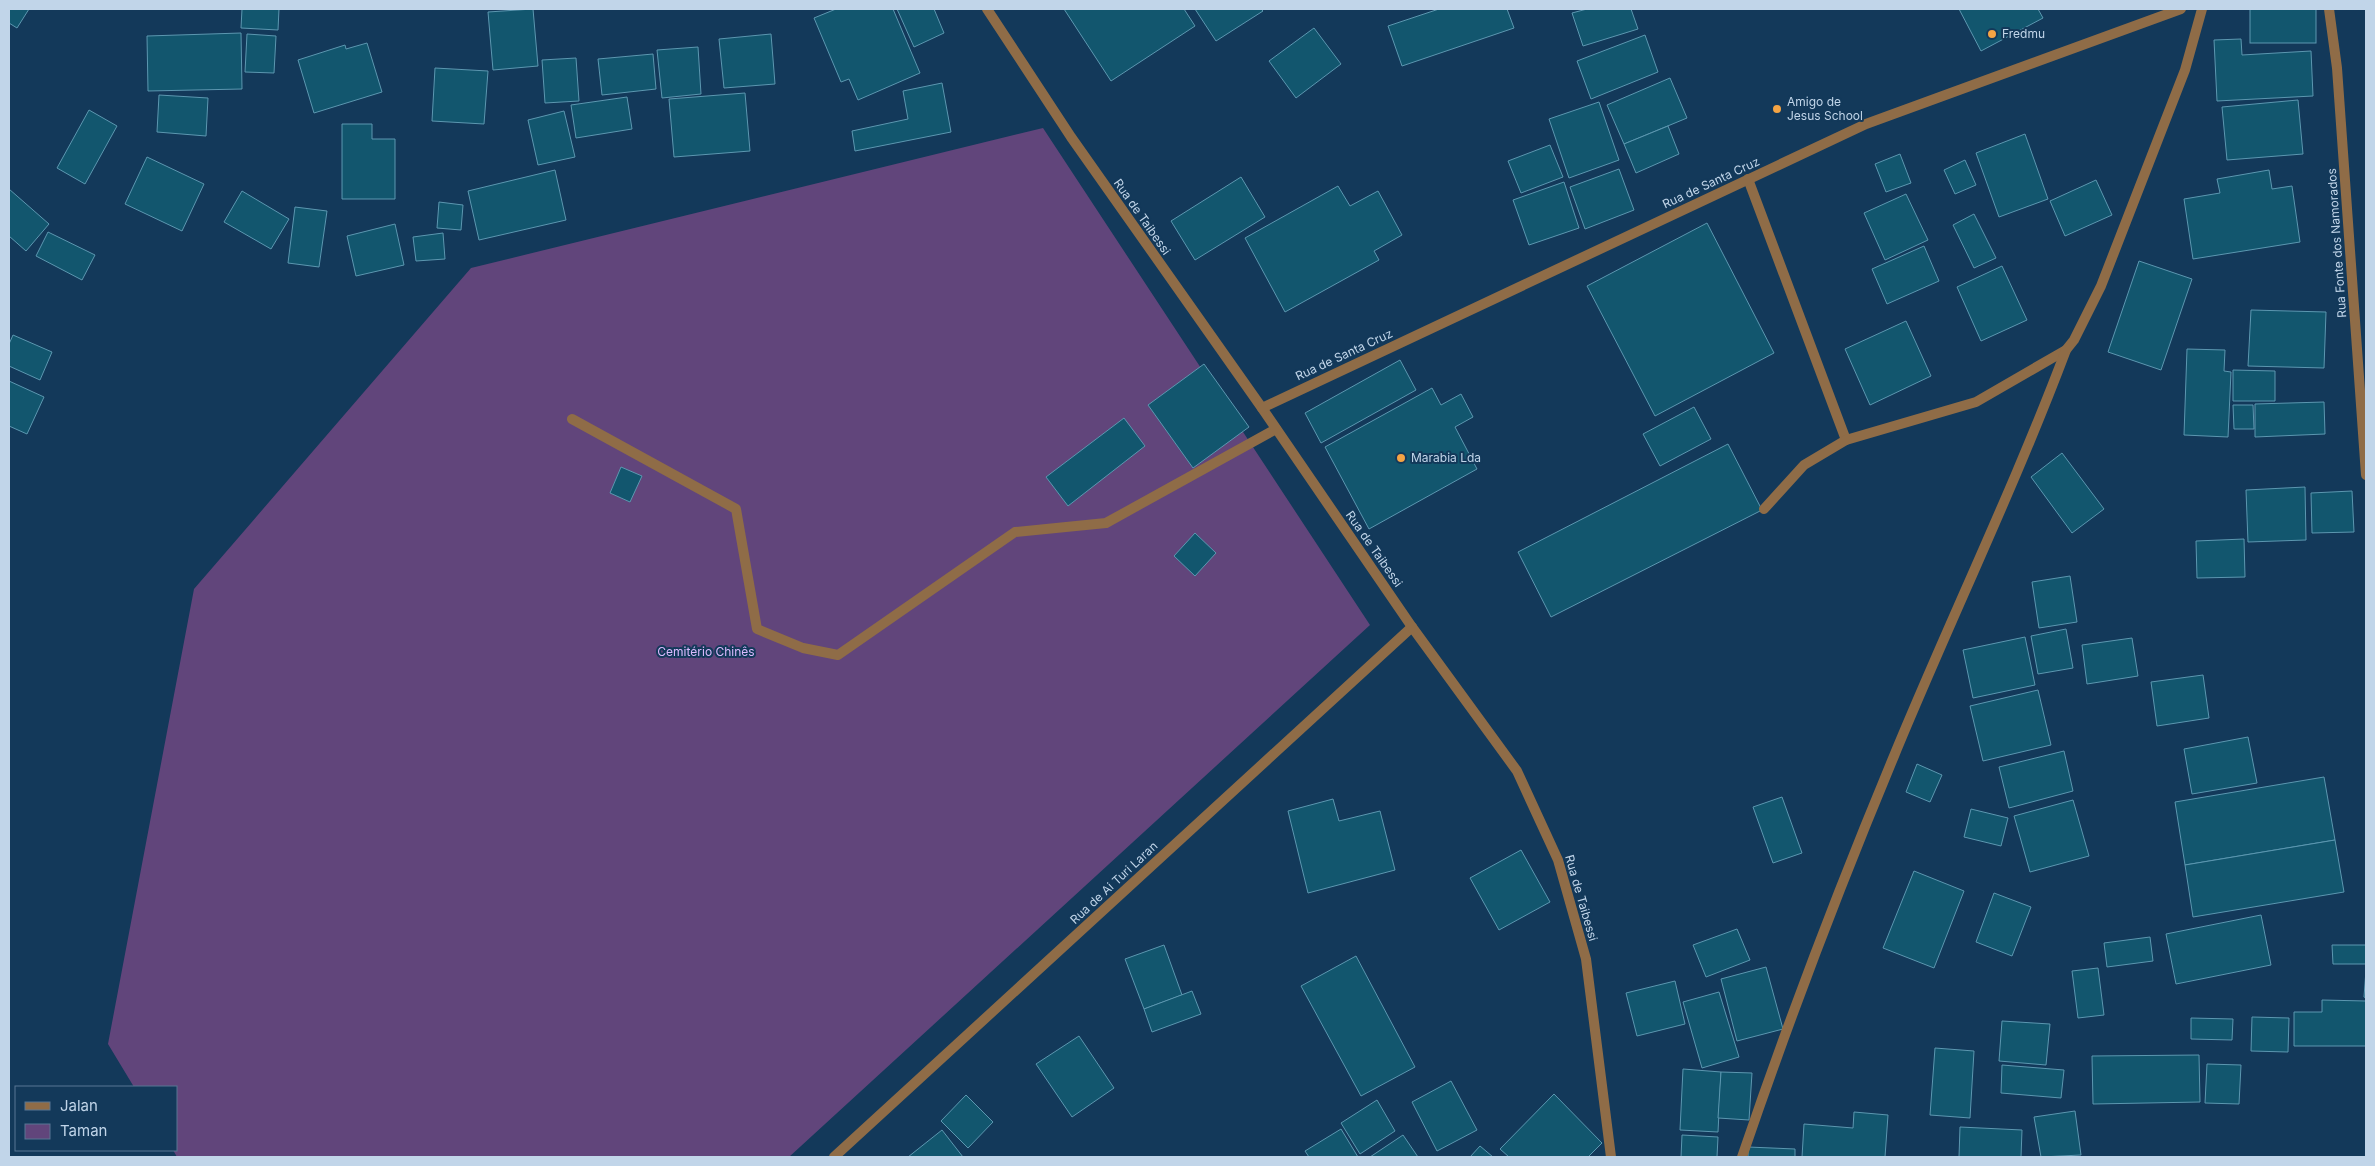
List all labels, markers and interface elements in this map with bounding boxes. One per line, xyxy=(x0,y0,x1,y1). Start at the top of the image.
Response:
place label: Fredmu xyxy=(2002,26,2045,41)
marker: Fredmu xyxy=(1986,28,1998,40)
place label: Amigo de Jesus School xyxy=(1787,94,1863,123)
marker: Amigo de Jesus School xyxy=(1771,103,1783,115)
street label: Rua de Santa Cruz xyxy=(1660,154,1762,212)
street label: Rua Fonte dos Namorados xyxy=(2324,168,2349,318)
street label: Rua de Taibessi xyxy=(1111,176,1174,258)
street label: Rua de Santa Cruz xyxy=(1293,326,1395,384)
place label: Marabia Lda xyxy=(1411,450,1481,465)
marker: Marabia Lda xyxy=(1395,452,1407,464)
street label: Rua de Taibessi xyxy=(1343,508,1406,590)
park label: Cemitério Chinês xyxy=(657,644,755,659)
street label: Rua de Ai Turi Laran xyxy=(1067,838,1160,927)
street label: Rua de Taibessi xyxy=(1562,853,1601,943)
legend xyxy=(15,1086,178,1151)
text: Jalan xyxy=(60,1096,98,1115)
text: Taman xyxy=(60,1121,107,1140)

